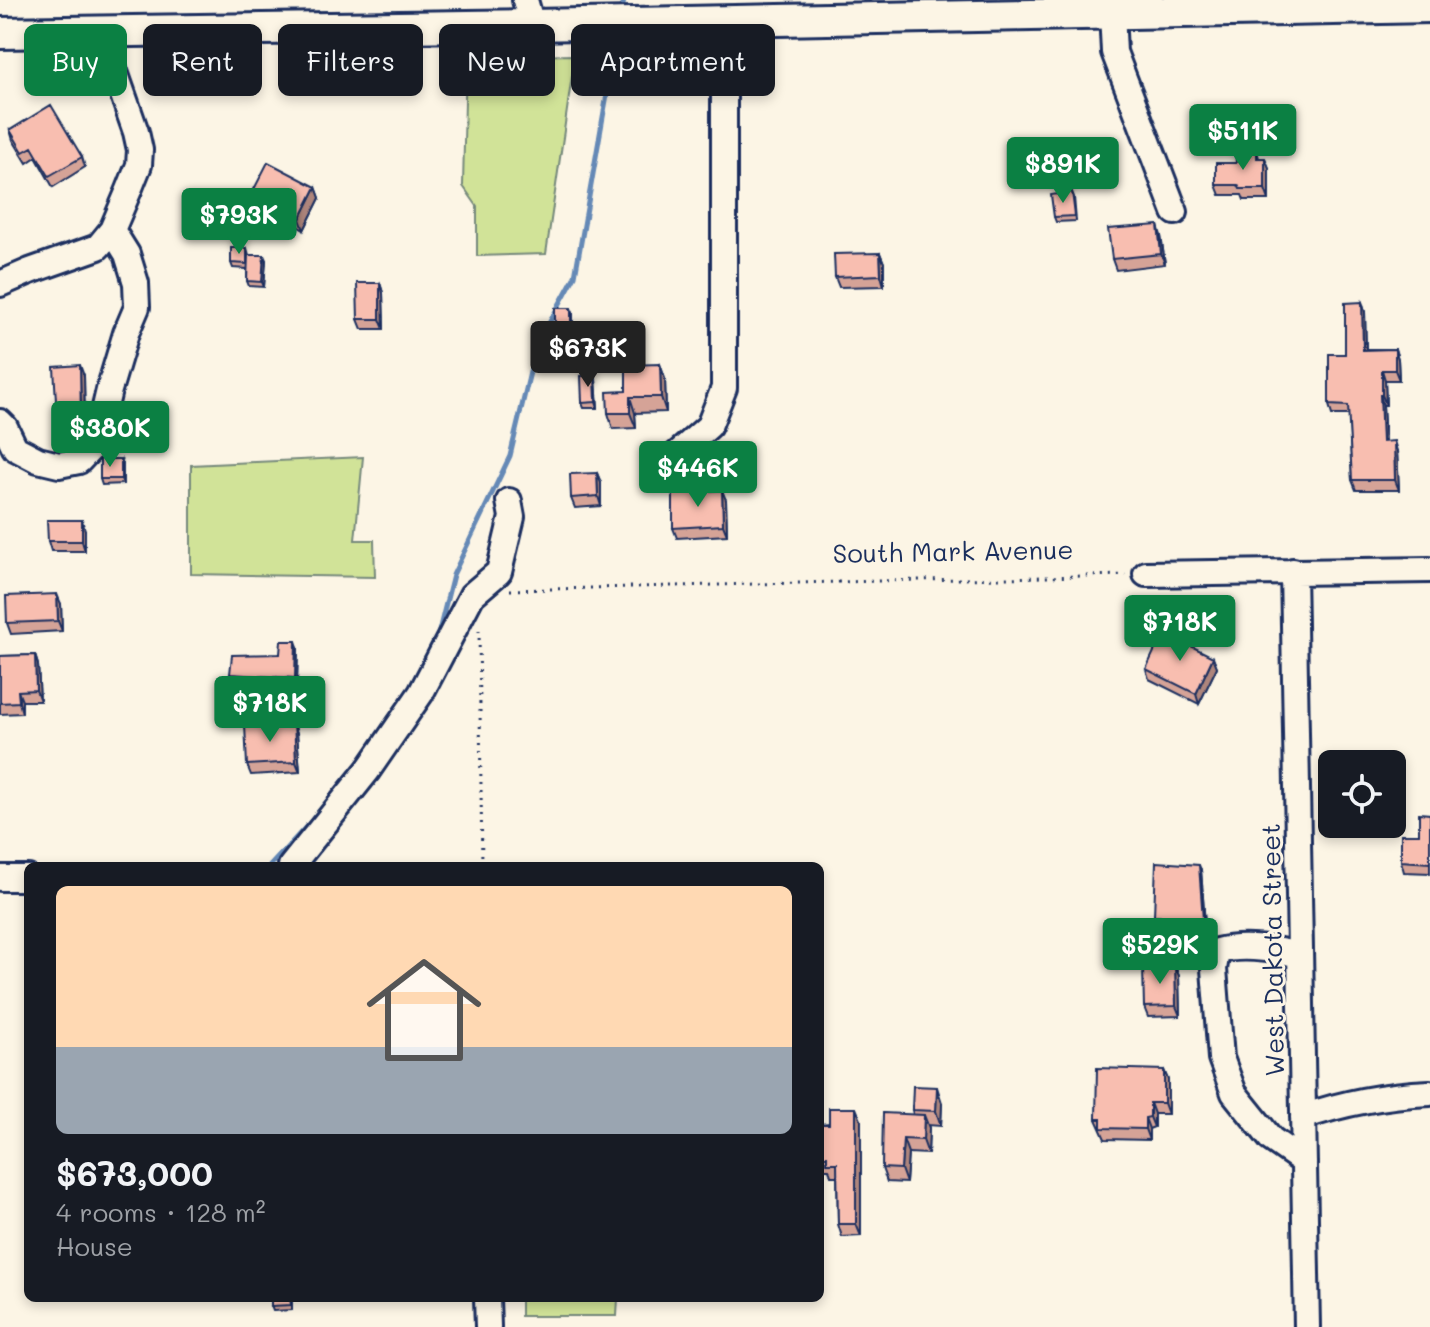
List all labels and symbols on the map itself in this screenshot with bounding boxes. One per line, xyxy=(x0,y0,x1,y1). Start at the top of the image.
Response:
pin: $511K xyxy=(1187,104,1299,172)
pin: $891K xyxy=(1007,137,1119,205)
pin: $793K xyxy=(183,188,295,256)
pin: $673K xyxy=(532,321,644,389)
pin: $380K xyxy=(54,401,166,469)
pin: $446K xyxy=(642,441,754,509)
street label: South Mark Avenue xyxy=(832,532,1074,570)
pin: $718K xyxy=(1124,595,1236,663)
pin: $718K xyxy=(214,676,326,744)
street label: West Dakota Street xyxy=(1253,823,1291,1077)
pin: $529K xyxy=(1104,918,1216,986)

